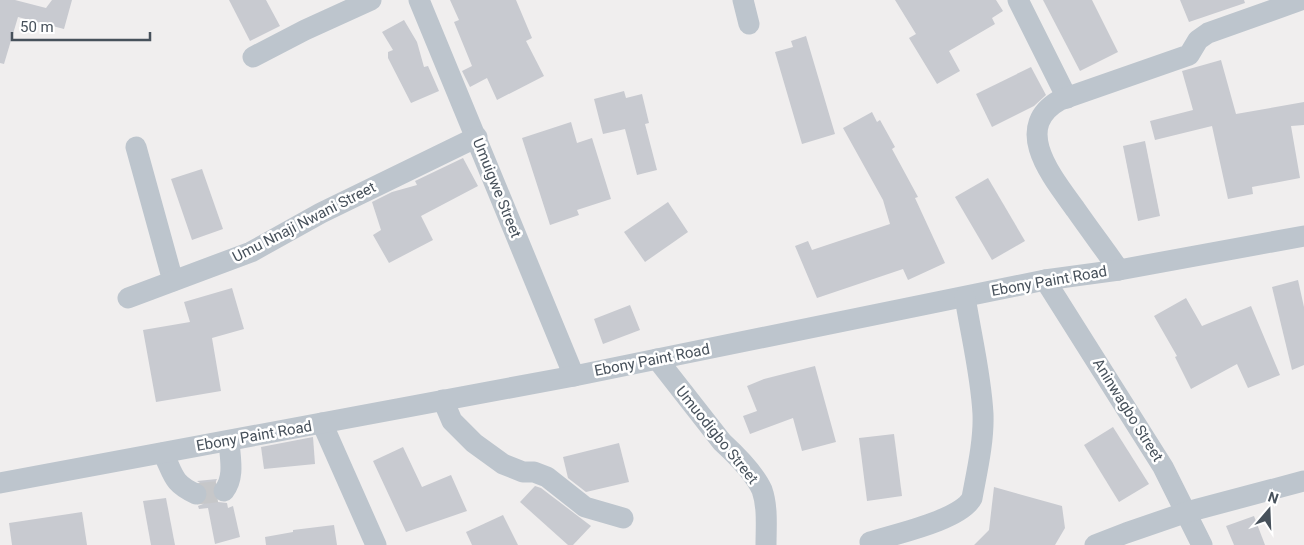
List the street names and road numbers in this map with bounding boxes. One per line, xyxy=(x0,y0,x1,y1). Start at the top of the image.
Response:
street label: Umuigwe Street xyxy=(469,136,525,240)
street label: Umu Nnaji Nwani Street xyxy=(229,178,379,266)
street label: Ebony Paint Road xyxy=(990,262,1108,300)
street label: Ebony Paint Road xyxy=(593,340,711,380)
street label: Aninwagbo Street xyxy=(1089,355,1167,465)
street label: Umuodigbo Street xyxy=(672,383,762,488)
street label: Ebony Paint Road xyxy=(195,417,313,455)

